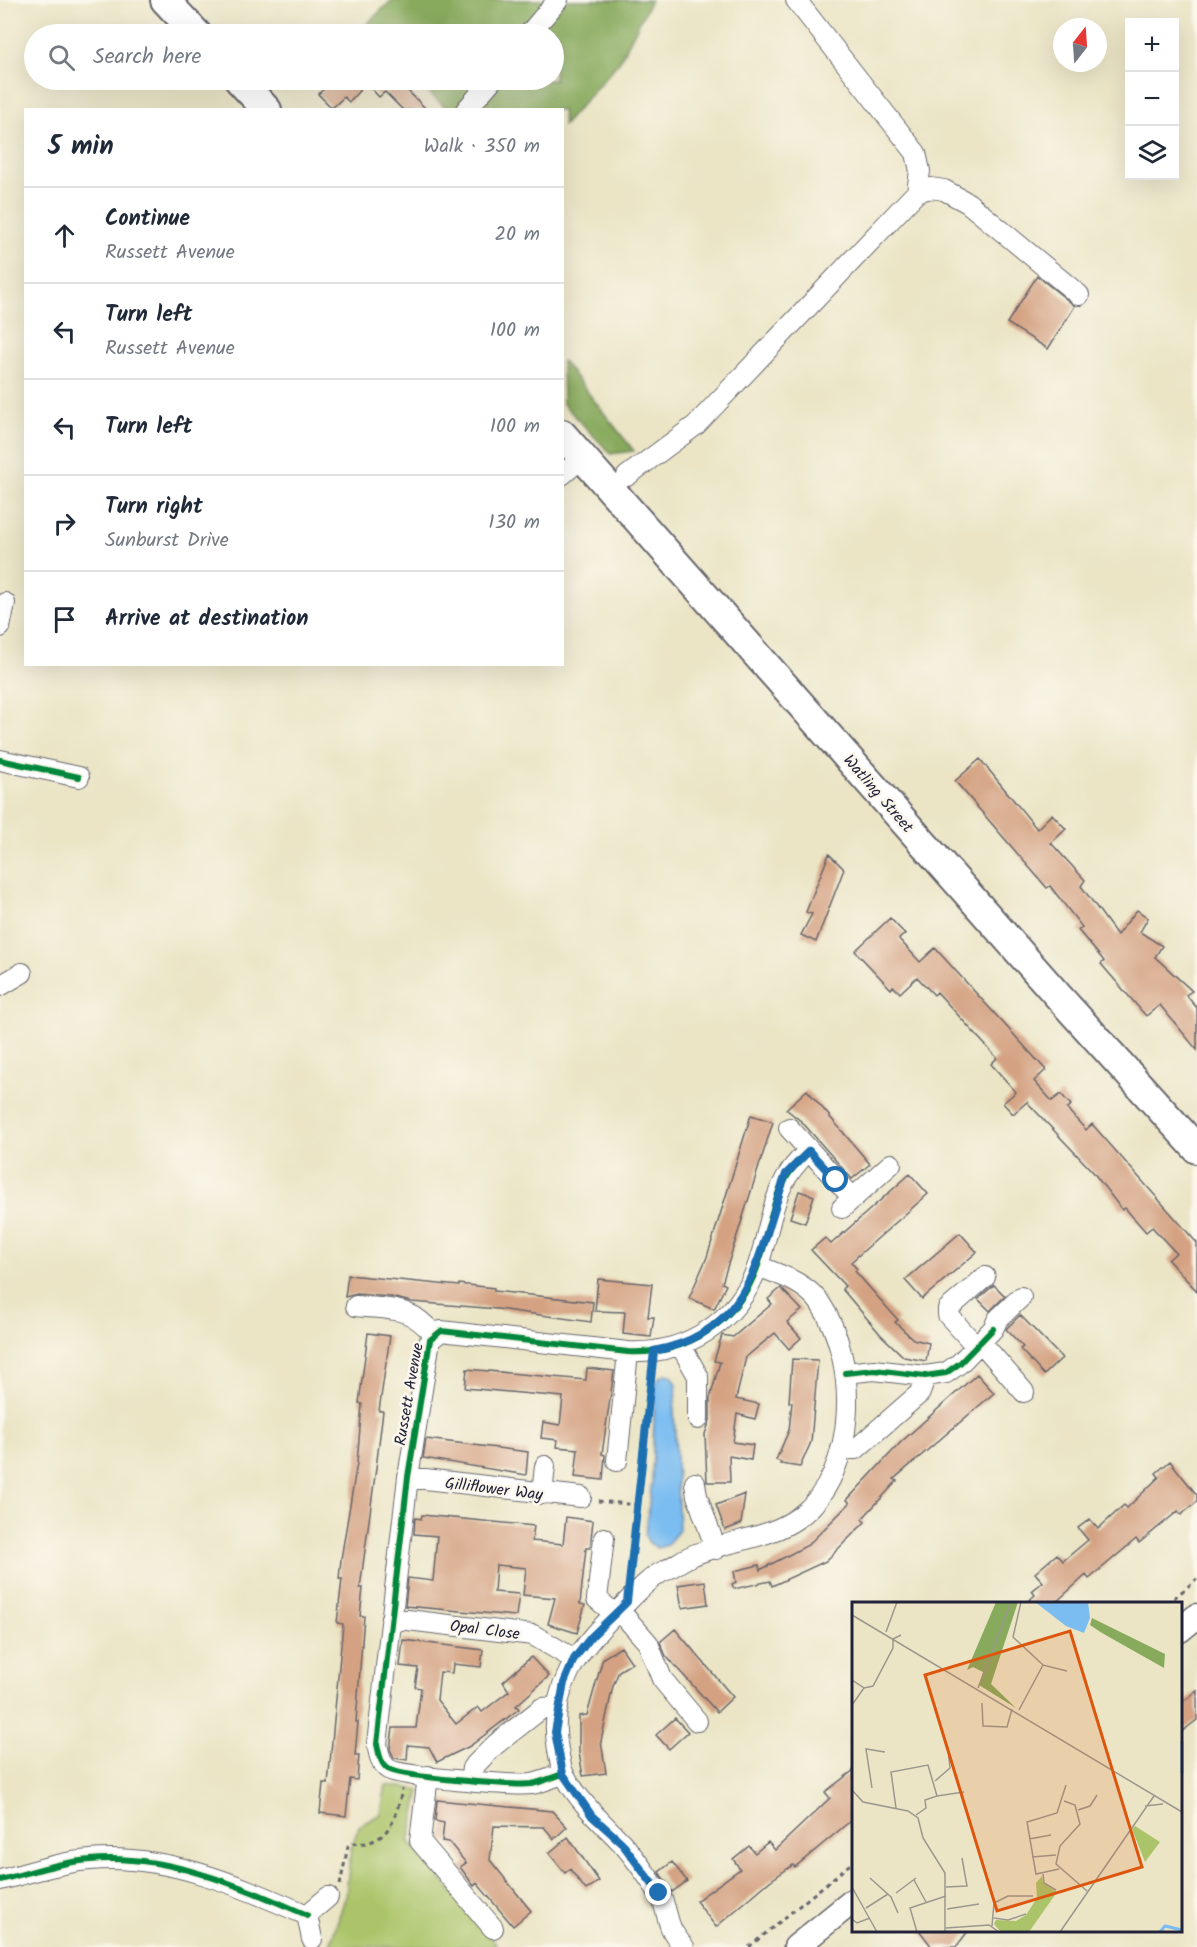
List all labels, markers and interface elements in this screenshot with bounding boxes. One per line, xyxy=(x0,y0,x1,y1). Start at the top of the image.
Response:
north arrow xyxy=(1053,18,1107,72)
map controls xyxy=(1125,18,1179,180)
button: + xyxy=(1125,18,1179,72)
search box xyxy=(24,24,564,90)
text: Search here xyxy=(93,40,201,75)
icon: search xyxy=(45,41,78,74)
button: − xyxy=(1125,72,1179,126)
text: 5 min xyxy=(48,126,114,168)
button: layers xyxy=(1125,126,1179,180)
text: Walk · 350 m xyxy=(424,131,540,163)
text: Continue xyxy=(105,202,190,237)
icon: ahead xyxy=(48,219,81,252)
text: 20 m xyxy=(494,219,540,251)
text: Russett Avenue xyxy=(105,237,235,269)
text: Turn left xyxy=(105,298,192,333)
icon: left xyxy=(48,315,81,348)
text: 100 m xyxy=(490,315,540,347)
text: Russett Avenue xyxy=(105,333,235,365)
text: Turn left xyxy=(105,410,192,445)
icon: left xyxy=(48,411,81,444)
text: 100 m xyxy=(490,411,540,443)
text: Turn right xyxy=(105,490,203,525)
icon: right xyxy=(48,507,81,540)
text: 130 m xyxy=(488,507,540,539)
text: Sunburst Drive xyxy=(105,525,229,557)
text: Arrive at destination xyxy=(105,602,308,637)
icon: arrive xyxy=(48,603,81,636)
street label: Watling Street xyxy=(837,749,920,839)
route start xyxy=(822,1166,848,1192)
street label: Russett Avenue xyxy=(388,1341,431,1448)
street label: Gilliflower Way xyxy=(443,1471,545,1508)
inset map xyxy=(852,1602,1182,1932)
street label: Opal Close xyxy=(449,1614,521,1647)
route end xyxy=(645,1879,671,1905)

